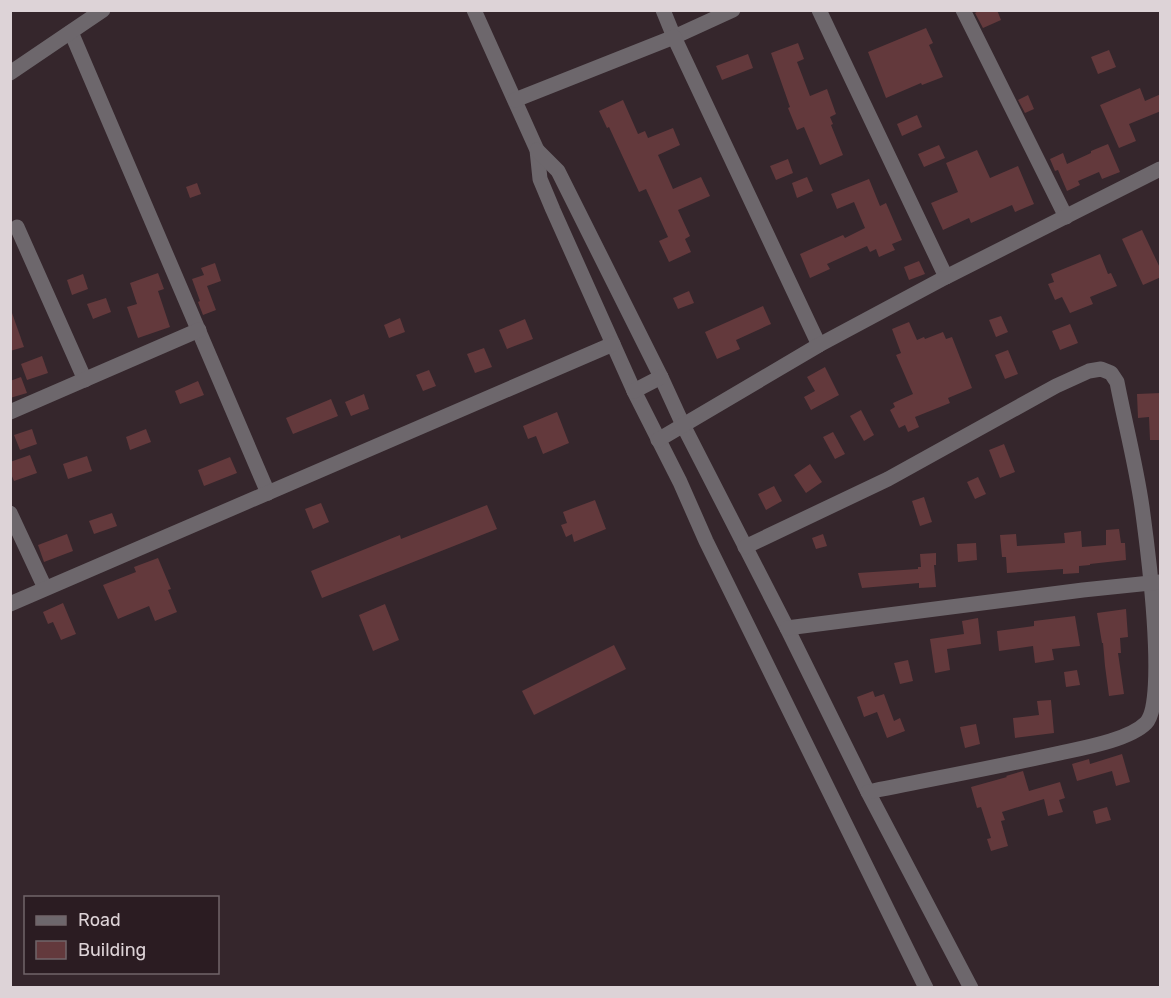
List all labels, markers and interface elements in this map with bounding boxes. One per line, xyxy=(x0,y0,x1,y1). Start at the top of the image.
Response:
legend xyxy=(24,896,219,974)
text: Road xyxy=(78,909,121,931)
text: Building xyxy=(78,939,146,961)

